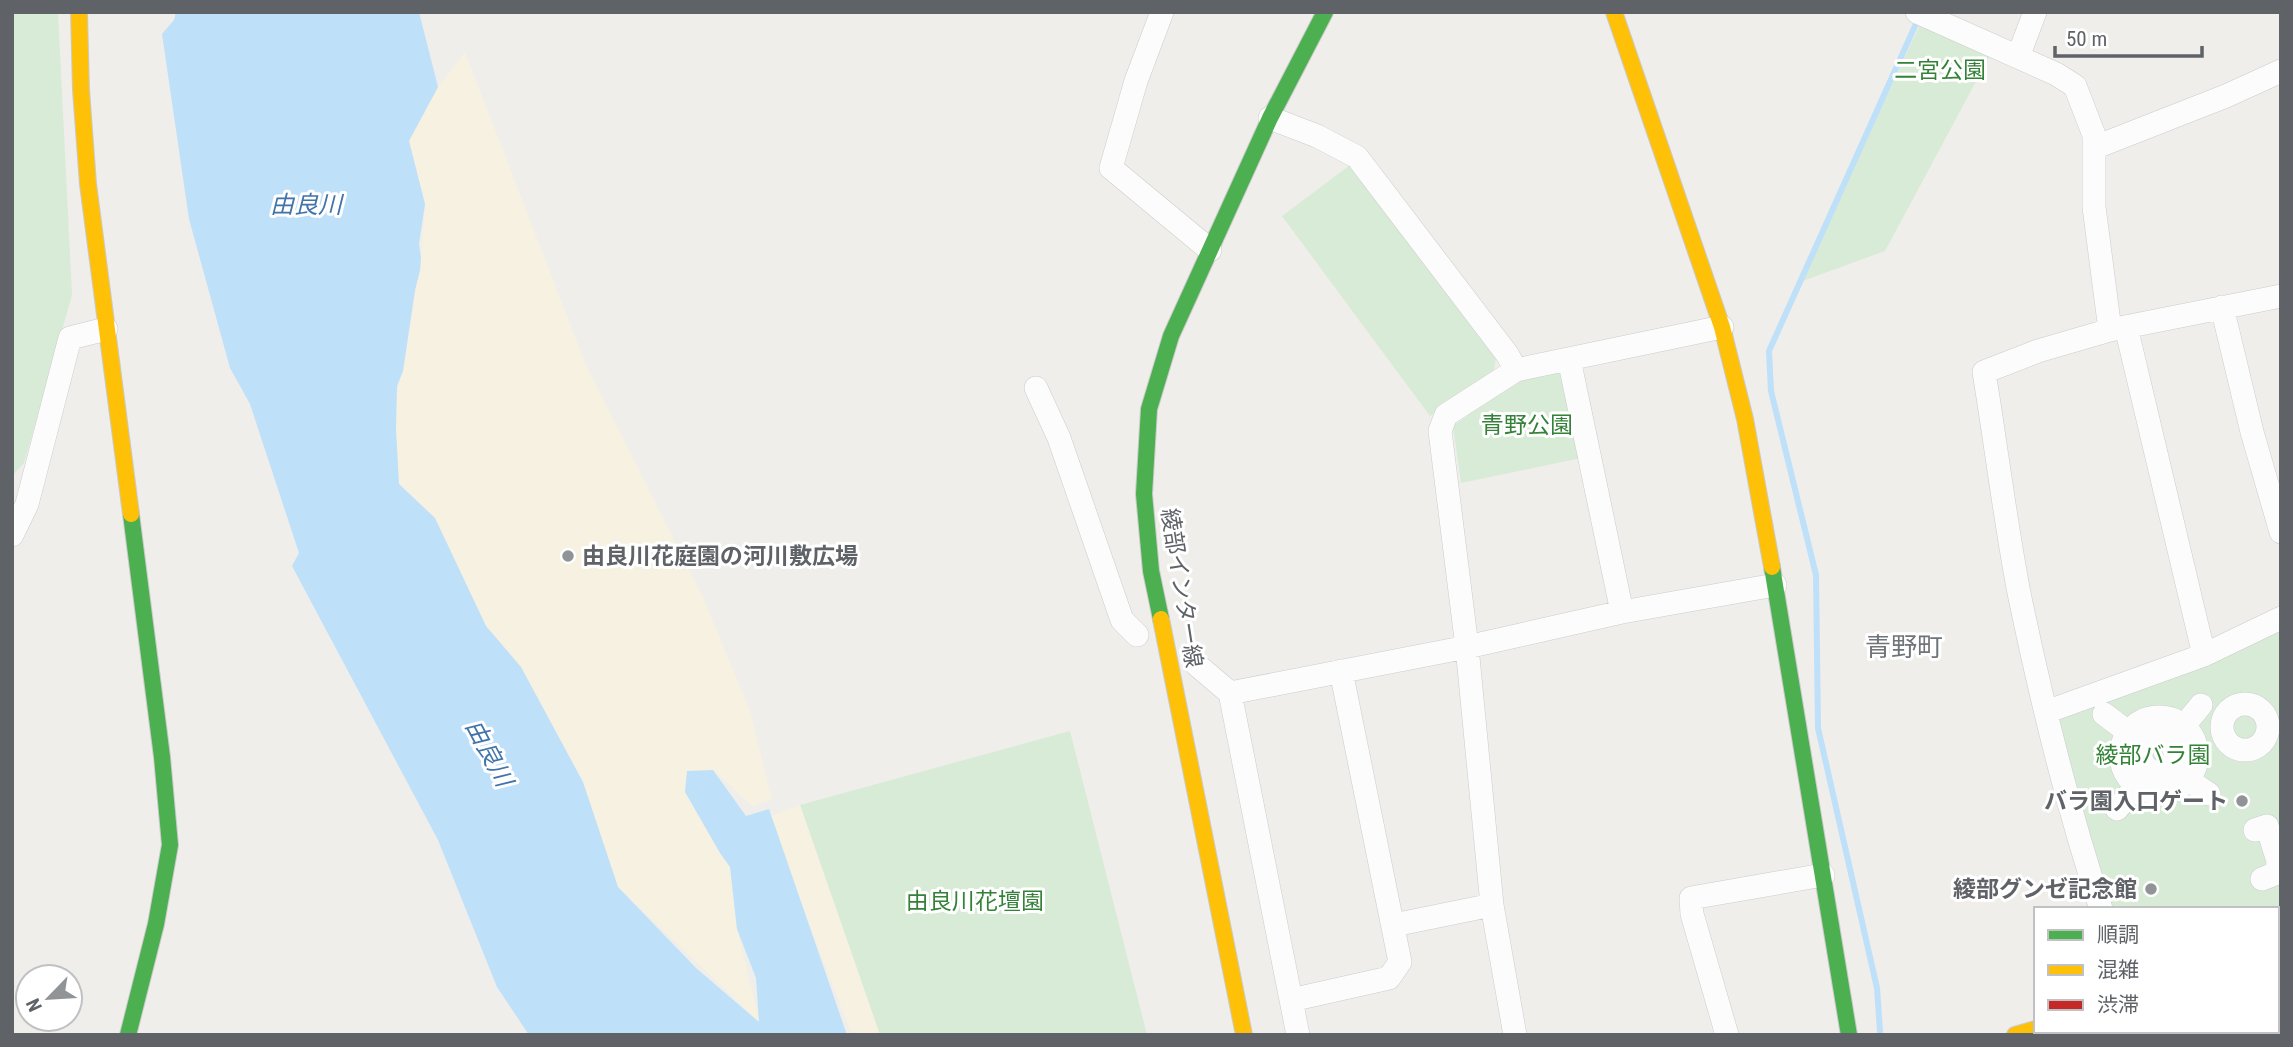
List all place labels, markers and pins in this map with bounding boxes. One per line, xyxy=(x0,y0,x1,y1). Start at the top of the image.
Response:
place label: 由良川花庭園の河川敷広場 xyxy=(582,543,858,570)
marker: 由良川花庭園の河川敷広場 xyxy=(560,548,576,564)
place label: バラ園入口ゲート xyxy=(2044,788,2228,815)
marker: バラ園入口ゲート xyxy=(2234,793,2250,809)
place label: 綾部グンゼ記念館 xyxy=(1953,876,2137,903)
marker: 綾部グンゼ記念館 xyxy=(2143,881,2159,897)

